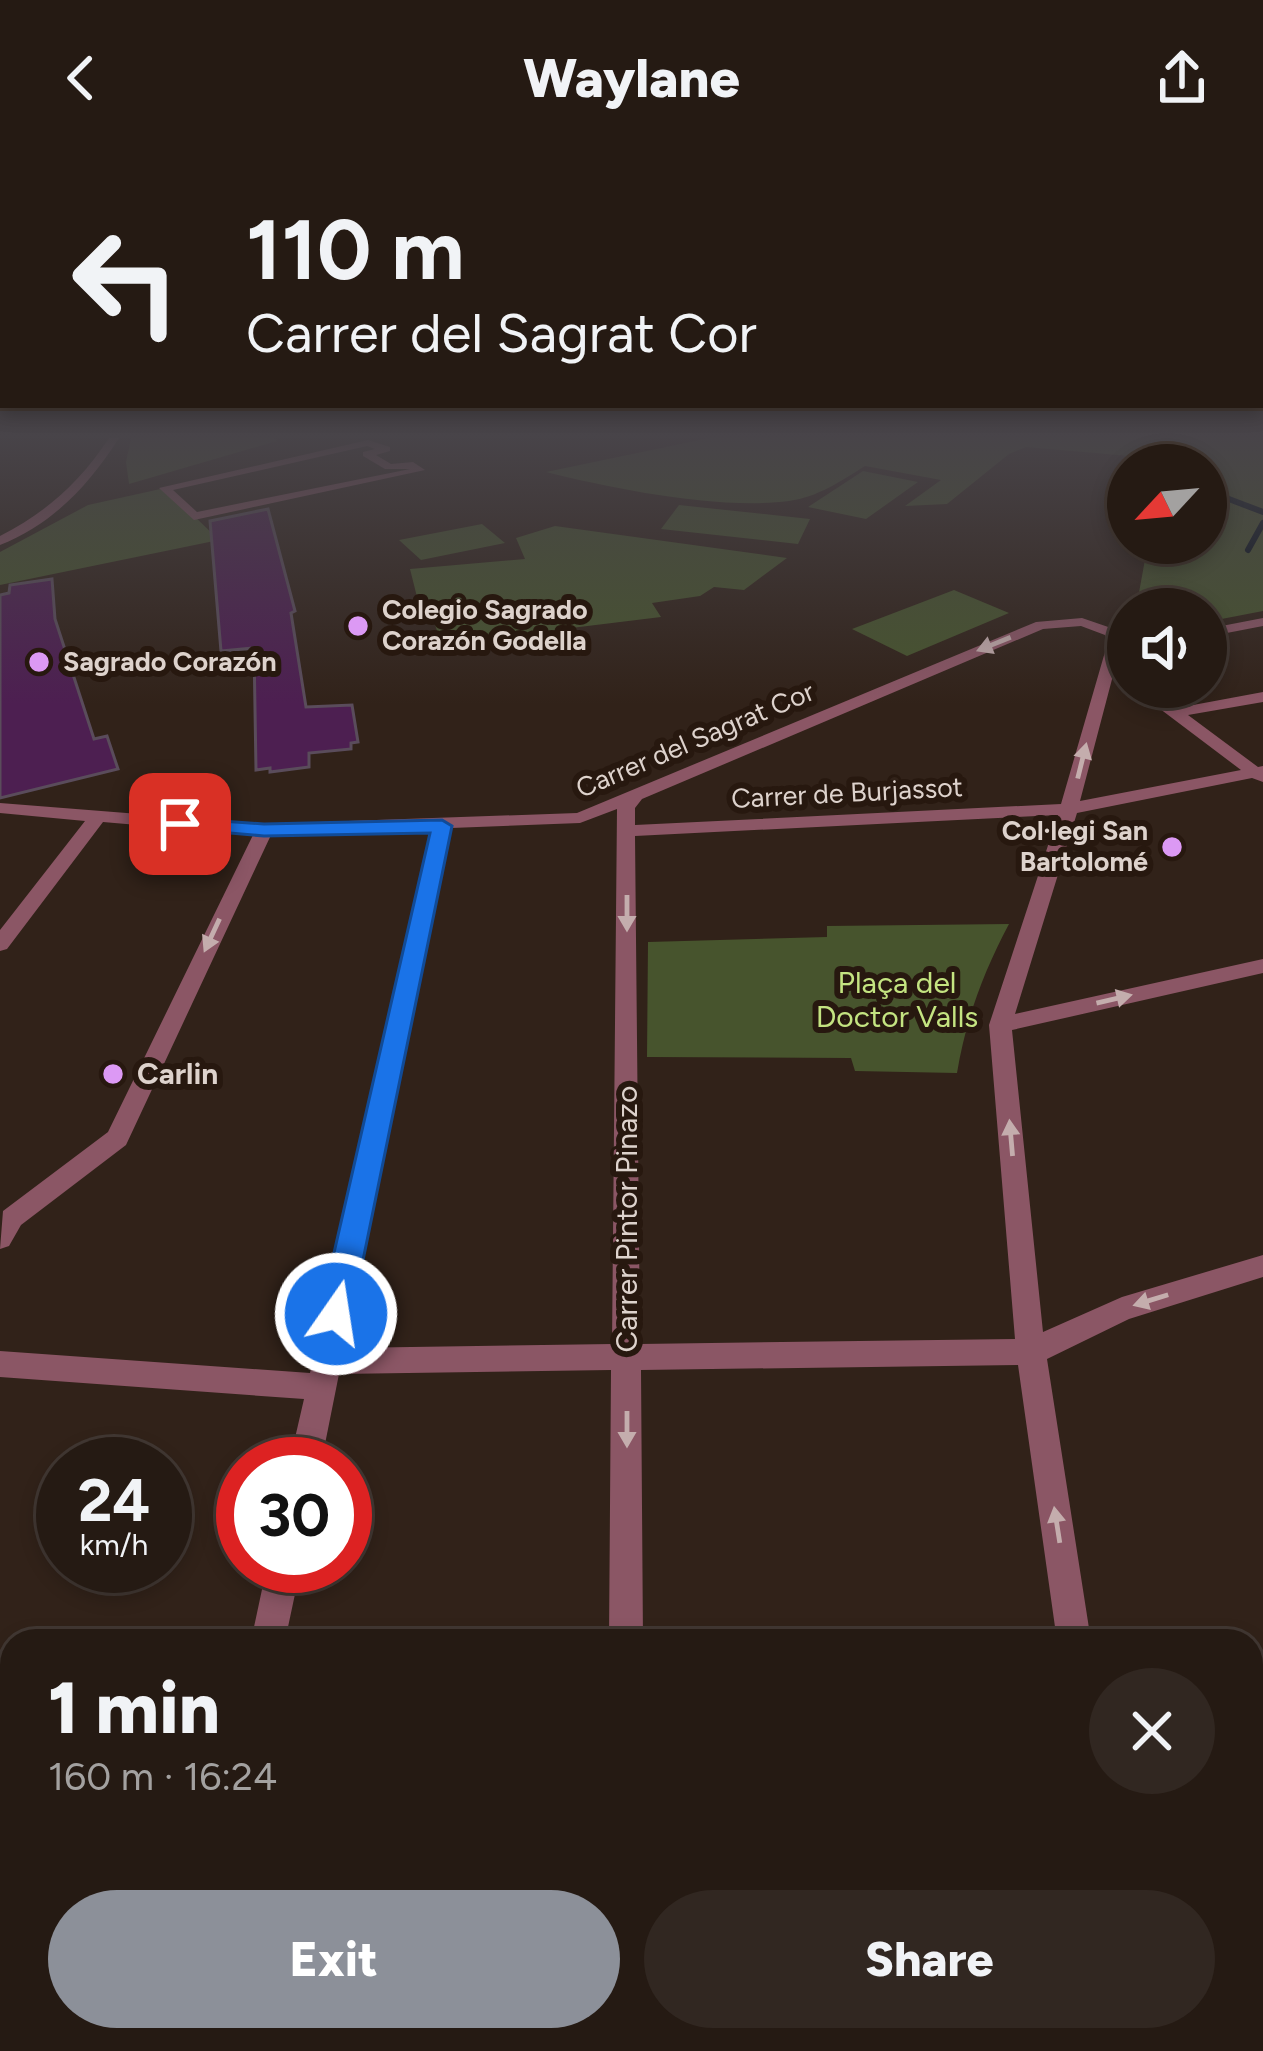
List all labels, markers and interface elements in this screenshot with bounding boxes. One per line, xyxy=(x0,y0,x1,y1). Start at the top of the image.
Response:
icon: back xyxy=(48,45,114,111)
icon: share xyxy=(1149,45,1215,111)
text: Waylane xyxy=(523,46,740,111)
text: 110 m xyxy=(246,199,465,300)
icon: left xyxy=(48,204,204,360)
text: Carrer del Sagrat Cor xyxy=(246,301,757,366)
north arrow xyxy=(1107,444,1227,564)
map controls xyxy=(1107,444,1227,708)
button: sound xyxy=(1107,588,1227,708)
place label: Colegio Sagrado Corazón Godella xyxy=(382,593,588,657)
marker: Colegio Sagrado Corazón Godella xyxy=(345,613,371,639)
one-way arrow xyxy=(975,635,1011,654)
place label: Sagrado Corazón xyxy=(63,645,277,678)
marker: Sagrado Corazón xyxy=(26,649,52,675)
street label: Carrer del Sagrat Cor xyxy=(571,674,819,805)
one-way arrow xyxy=(1073,742,1092,779)
street label: Carrer de Burjassot xyxy=(730,770,964,815)
pin xyxy=(129,773,231,875)
icon: arrive xyxy=(147,791,213,857)
place label: Col·legi San Bartolomé xyxy=(1002,814,1148,878)
marker: Col·legi San Bartolomé xyxy=(1159,834,1185,860)
one-way arrow xyxy=(617,895,637,933)
one-way arrow xyxy=(202,918,222,953)
park label: Plaça del Doctor Valls xyxy=(816,964,978,1035)
one-way arrow xyxy=(1096,989,1133,1008)
place label: Carlin xyxy=(137,1055,218,1092)
marker: Carlin xyxy=(100,1061,126,1087)
street label: Carrer Pintor Pinazo xyxy=(608,1086,645,1352)
one-way arrow xyxy=(1001,1119,1020,1156)
position arrow xyxy=(273,1251,399,1377)
one-way arrow xyxy=(1132,1292,1169,1310)
one-way arrow xyxy=(617,1411,637,1449)
speed limit sign: 30 xyxy=(216,1437,372,1593)
text: 24 xyxy=(78,1464,150,1536)
one-way arrow xyxy=(1047,1506,1066,1544)
text: km/h xyxy=(80,1526,148,1563)
text: 1 min xyxy=(48,1665,220,1751)
button: close xyxy=(1089,1668,1215,1794)
text: 160 m · 16:24 xyxy=(48,1753,277,1800)
button: Exit xyxy=(48,1890,620,2028)
button: Share xyxy=(644,1890,1215,2028)

